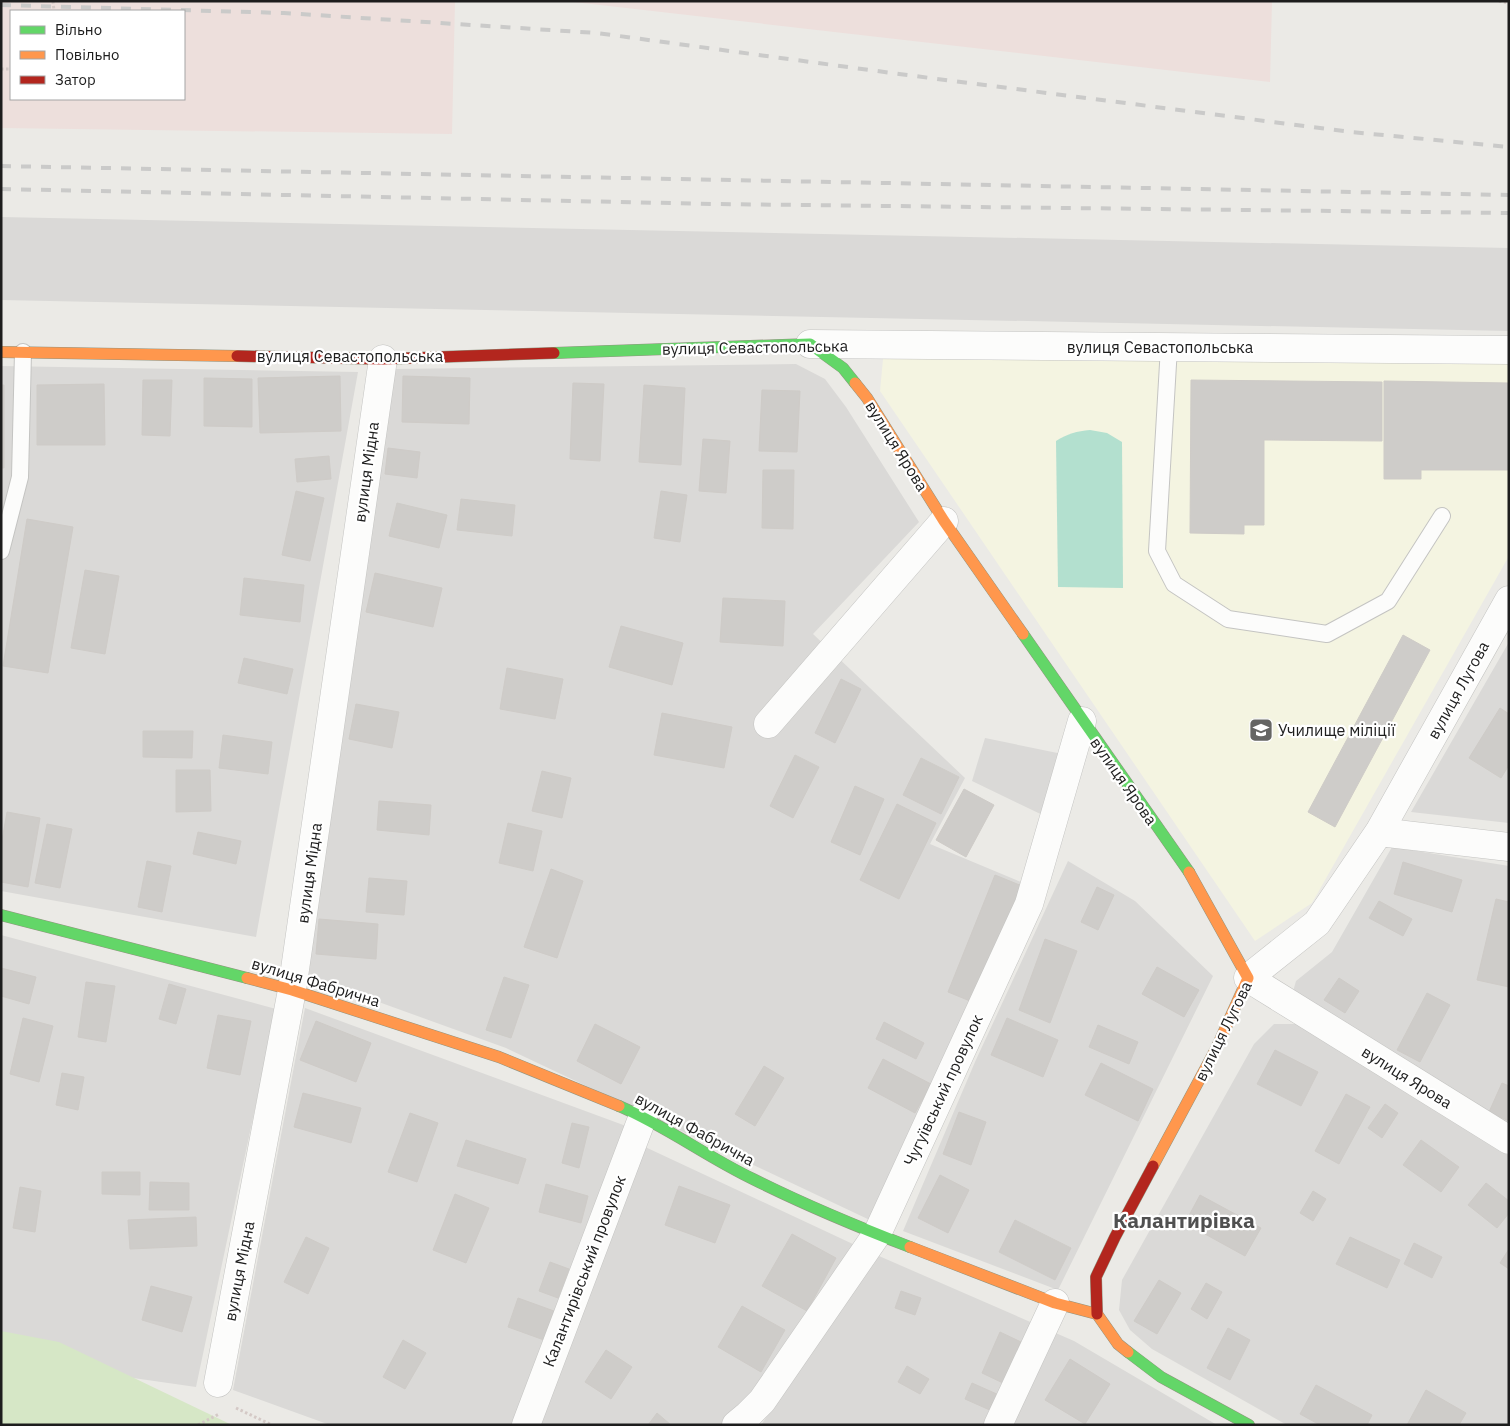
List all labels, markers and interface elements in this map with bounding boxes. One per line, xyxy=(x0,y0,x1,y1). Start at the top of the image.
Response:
legend xyxy=(10,10,185,100)
text: Вільно xyxy=(55,20,102,39)
text: Повільно xyxy=(55,45,119,64)
text: Затор xyxy=(55,70,96,89)
street label: вулиця Севастопольська xyxy=(662,335,849,359)
street label: вулиця Севастопольська xyxy=(1067,337,1254,357)
street label: вулиця Севастопольська xyxy=(257,346,444,366)
street label: вулиця Ярова xyxy=(861,397,933,495)
street label: вулиця Мідна xyxy=(349,420,383,524)
street label: вулиця Лугова xyxy=(1423,637,1493,742)
school or university icon: Училище міліції xyxy=(1248,717,1274,743)
place label: Училище міліції xyxy=(1278,720,1396,740)
street label: вулиця Ярова xyxy=(1086,733,1162,829)
street label: вулиця Мідна xyxy=(292,821,326,925)
street label: вулиця Фабрична xyxy=(249,953,383,1011)
street label: вулиця Лугова xyxy=(1190,977,1256,1084)
street label: Чугуївський провулок xyxy=(899,1011,987,1169)
street label: вулиця Ярова xyxy=(1358,1041,1456,1113)
street label: вулиця Фабрична xyxy=(632,1088,759,1170)
street label: Калантирівський провулок xyxy=(538,1172,630,1370)
district label: Калантирівка xyxy=(1113,1206,1255,1234)
street label: вулиця Мідна xyxy=(220,1219,259,1323)

